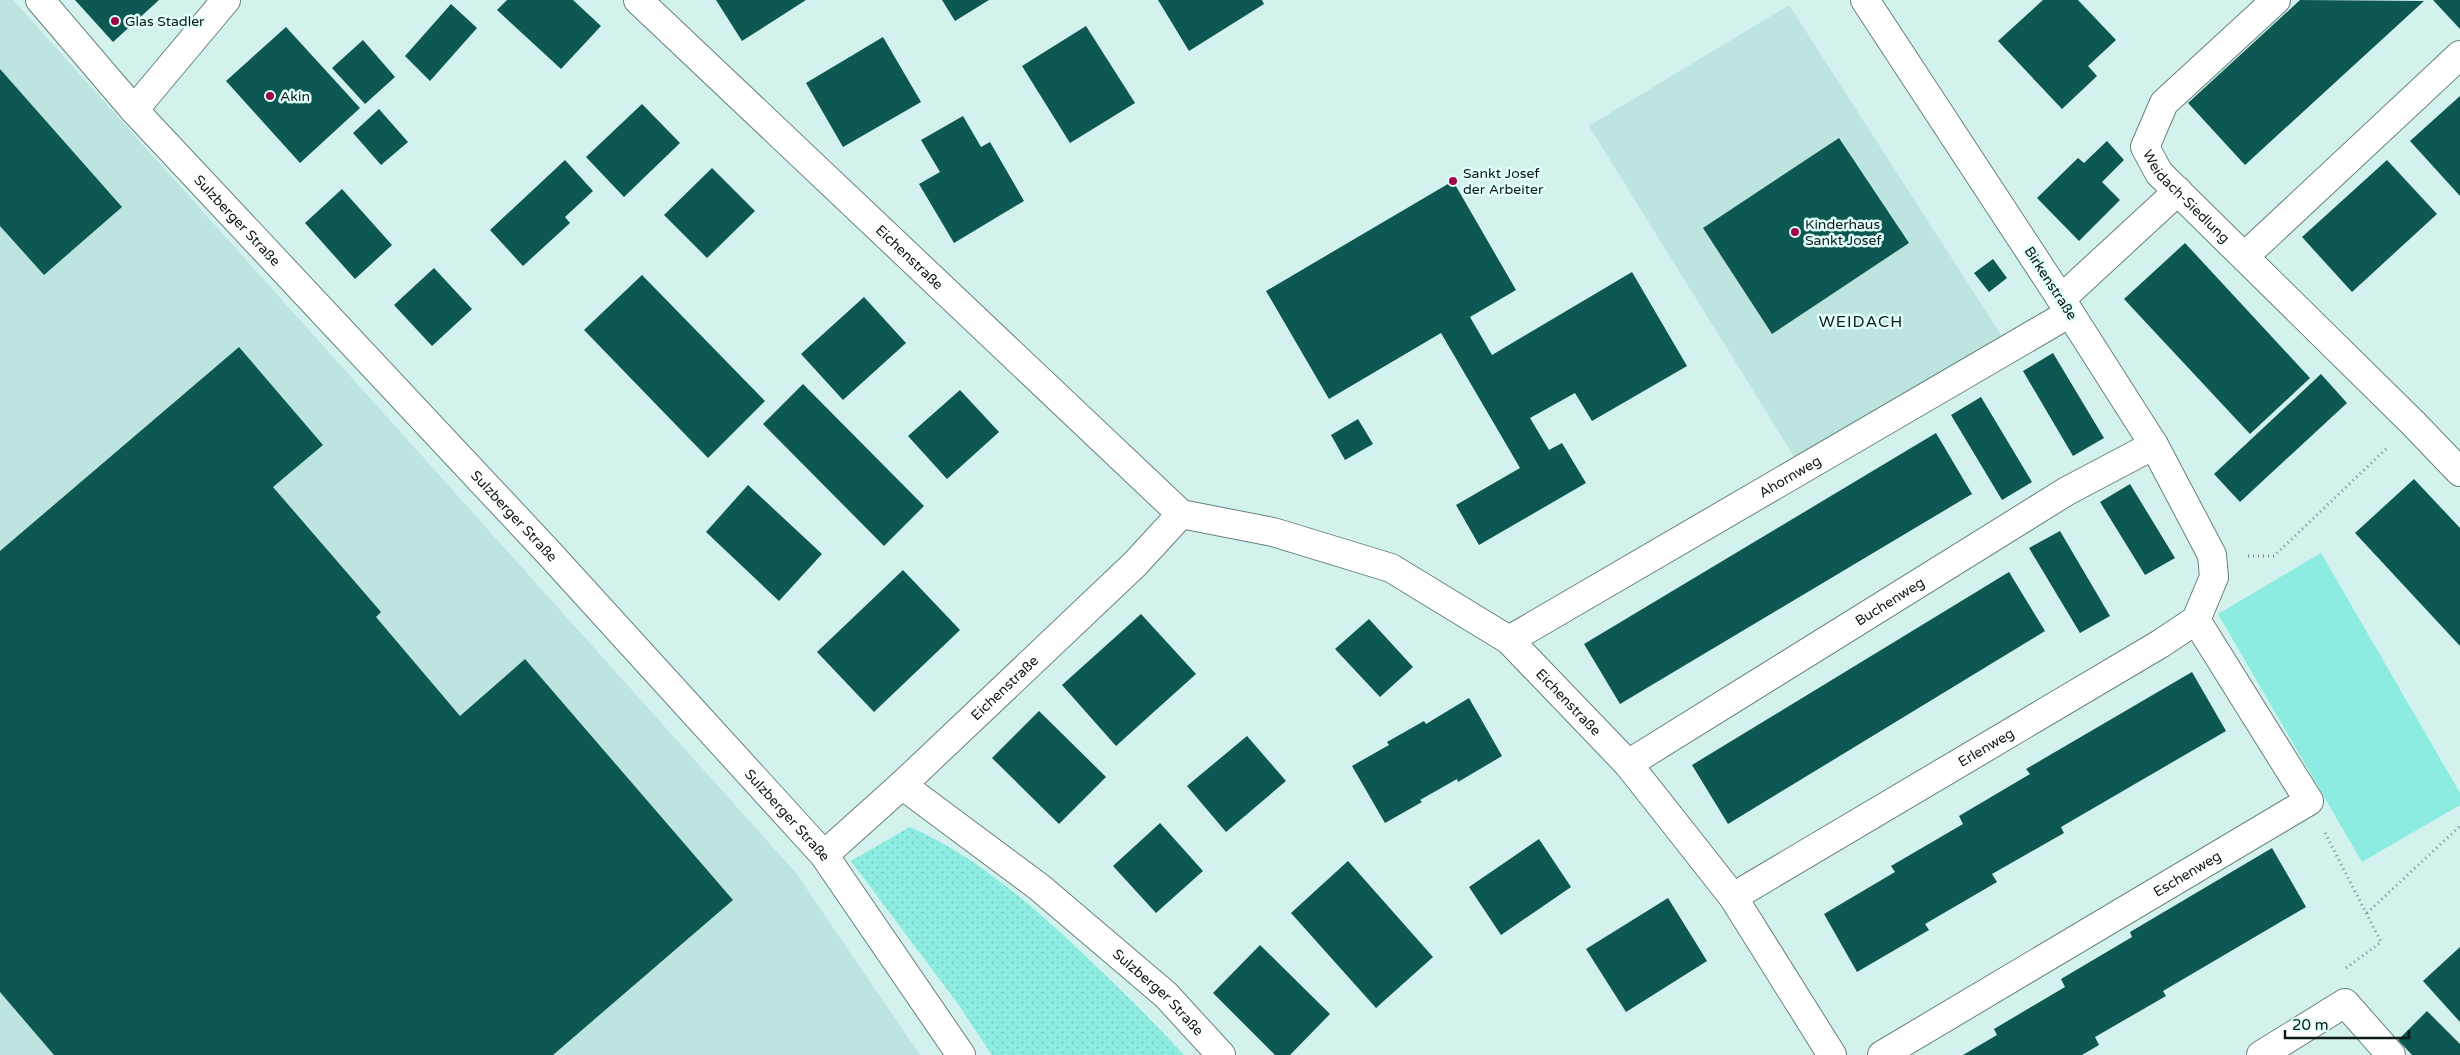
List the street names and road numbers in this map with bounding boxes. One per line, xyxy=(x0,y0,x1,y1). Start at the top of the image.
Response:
street label: Weidach-Siedlung xyxy=(2139,147,2233,247)
street label: Sulzberger Straße xyxy=(190,172,284,270)
street label: Eichenstraße xyxy=(872,222,947,293)
street label: Birkenstraße xyxy=(2021,243,2081,323)
street label: Ahornweg xyxy=(1756,452,1824,501)
street label: Sulzberger Straße xyxy=(467,467,561,565)
street label: Buchenweg xyxy=(1852,574,1928,630)
street label: Eichenstraße xyxy=(968,652,1042,724)
street label: Eichenstraße xyxy=(1532,665,1604,740)
street label: Erlenweg xyxy=(1955,724,2017,771)
street label: Sulzberger Straße xyxy=(741,766,834,864)
street label: Eschenweg xyxy=(2150,847,2224,901)
street label: Sulzberger Straße xyxy=(1109,946,1207,1039)

